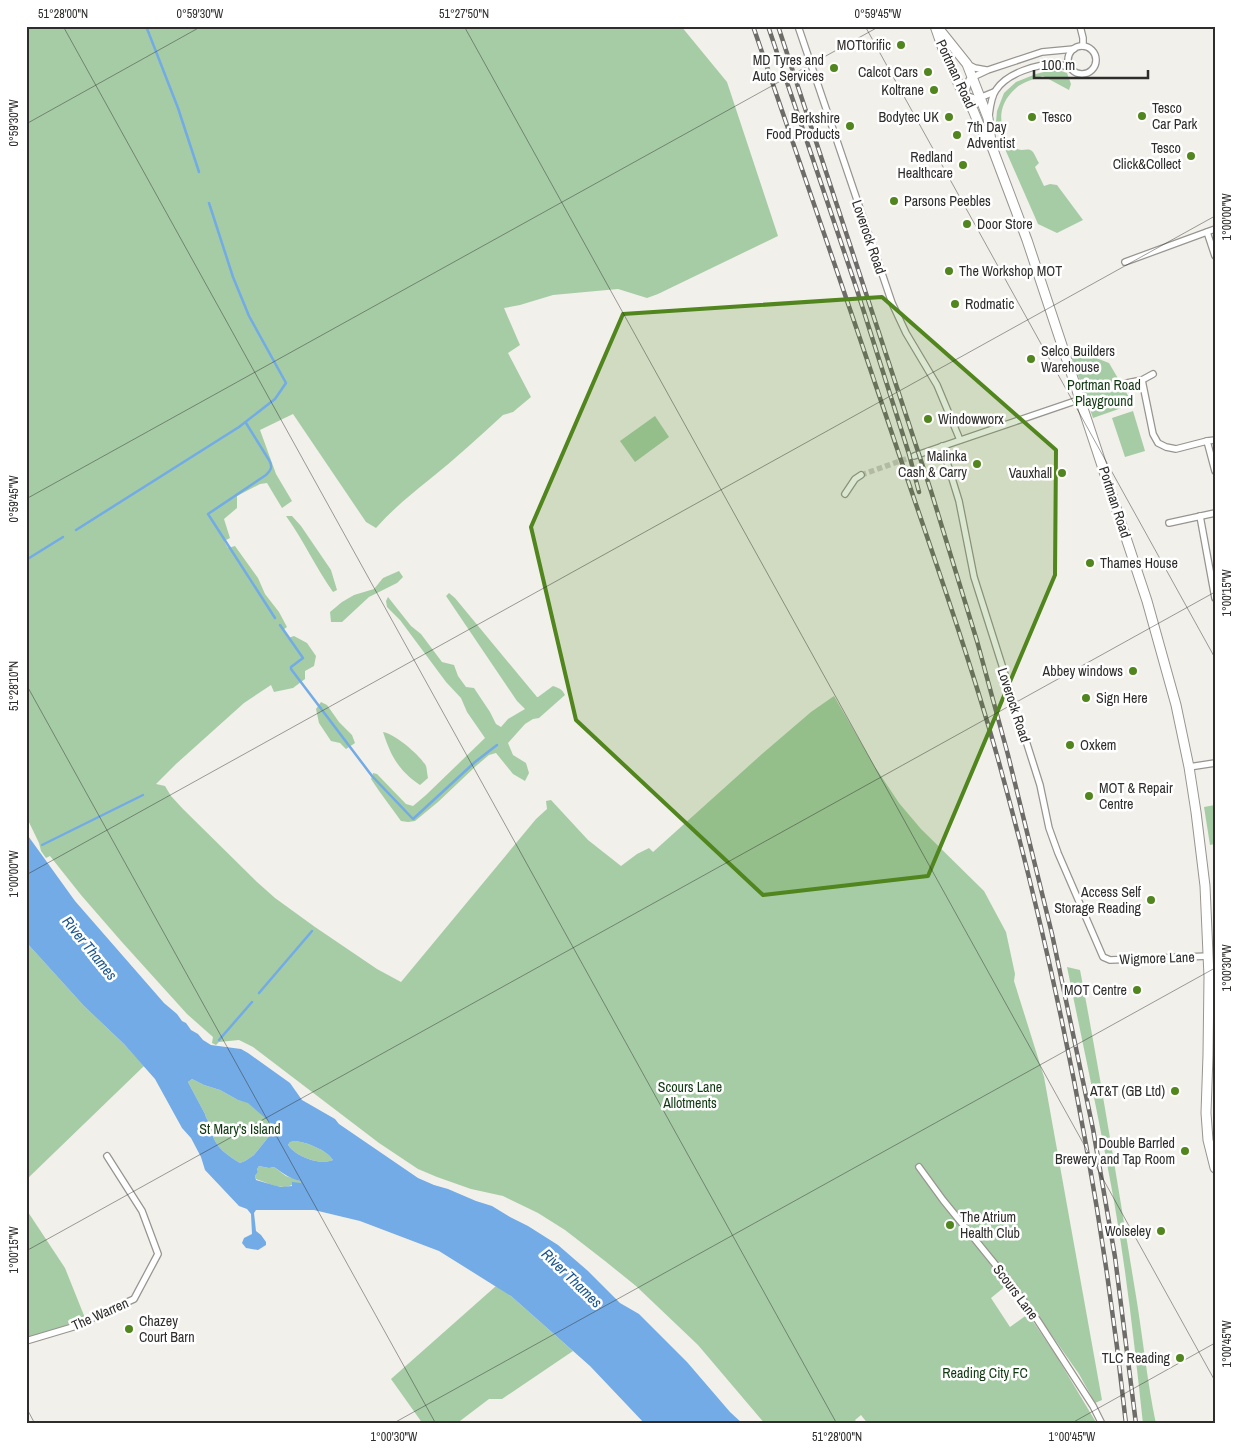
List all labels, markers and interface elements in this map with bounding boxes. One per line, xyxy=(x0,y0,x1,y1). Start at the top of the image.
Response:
text: 51°28'00"N xyxy=(38,6,88,22)
text: 0°59'30"W xyxy=(177,6,224,22)
text: 51°27'50"N xyxy=(439,6,489,22)
text: 0°59'45"W xyxy=(855,6,902,22)
place label: MOTtorific xyxy=(837,36,891,54)
street label: Portman Road xyxy=(932,37,980,111)
marker: MOTtorific xyxy=(895,39,907,51)
scale bar xyxy=(1034,48,1147,80)
place label: MD Tyres and Auto Services xyxy=(752,51,824,85)
text: 100 m xyxy=(1041,54,1075,75)
marker: MD Tyres and Auto Services xyxy=(828,62,840,74)
place label: Calcot Cars xyxy=(858,63,918,81)
marker: Calcot Cars xyxy=(922,66,934,78)
place label: Koltrane xyxy=(881,81,924,99)
marker: Koltrane xyxy=(928,84,940,96)
text: 0°59'30"W xyxy=(6,99,22,146)
place label: Tesco Car Park xyxy=(1152,99,1198,133)
place label: Bodytec UK xyxy=(878,108,939,126)
place label: Tesco xyxy=(1042,108,1072,126)
place label: Berkshire Food Products xyxy=(766,109,840,143)
marker: Tesco Car Park xyxy=(1136,110,1148,122)
marker: Bodytec UK xyxy=(943,111,955,123)
marker: Tesco xyxy=(1026,111,1038,123)
place label: 7th Day Adventist xyxy=(966,118,1015,152)
marker: Berkshire Food Products xyxy=(844,120,856,132)
marker: 7th Day Adventist xyxy=(951,129,963,141)
place label: Tesco Click&Collect xyxy=(1113,139,1181,173)
place label: Redland Healthcare xyxy=(897,148,953,182)
marker: Tesco Click&Collect xyxy=(1185,150,1197,162)
marker: Redland Healthcare xyxy=(957,159,969,171)
place label: Parsons Peebles xyxy=(904,192,991,210)
text: 1°00'00"W xyxy=(1219,193,1235,240)
marker: Parsons Peebles xyxy=(888,195,900,207)
street label: Loverock Road xyxy=(848,198,890,276)
place label: Door Store xyxy=(977,215,1033,233)
marker: Door Store xyxy=(961,218,973,230)
place label: The Workshop MOT xyxy=(959,262,1062,280)
marker: The Workshop MOT xyxy=(943,265,955,277)
place label: Rodmatic xyxy=(965,295,1014,313)
marker: Rodmatic xyxy=(949,298,961,310)
place label: Selco Builders Warehouse xyxy=(1041,342,1115,376)
marker: Selco Builders Warehouse xyxy=(1025,353,1037,365)
park label: Portman Road Playground xyxy=(1067,376,1141,410)
place label: Windowworx xyxy=(938,410,1004,428)
marker: Windowworx xyxy=(922,413,934,425)
place label: Malinka Cash & Carry xyxy=(898,447,968,481)
marker: Malinka Cash & Carry xyxy=(971,458,983,470)
place label: Vauxhall xyxy=(1009,464,1052,482)
street label: Portman Road xyxy=(1095,464,1135,540)
marker: Vauxhall xyxy=(1056,467,1068,479)
text: 0°59'45"W xyxy=(6,475,22,522)
place label: Thames House xyxy=(1100,554,1178,572)
marker: Thames House xyxy=(1084,557,1096,569)
text: 1°00'15"W xyxy=(1219,569,1235,616)
text: 51°28'10"N xyxy=(6,661,22,711)
place label: Abbey windows xyxy=(1042,662,1123,680)
street label: Loverock Road xyxy=(994,665,1034,745)
marker: Abbey windows xyxy=(1127,665,1139,677)
place label: Sign Here xyxy=(1096,689,1148,707)
marker: Sign Here xyxy=(1080,692,1092,704)
place label: Oxkem xyxy=(1080,736,1116,754)
marker: Oxkem xyxy=(1064,739,1076,751)
place label: MOT & Repair Centre xyxy=(1099,779,1173,813)
marker: MOT & Repair Centre xyxy=(1083,790,1095,802)
text: 1°00'00"W xyxy=(6,850,22,897)
place label: Access Self Storage Reading xyxy=(1054,883,1142,917)
marker: Access Self Storage Reading xyxy=(1145,894,1157,906)
water label: River Thames xyxy=(58,911,122,985)
text: 1°00'30"W xyxy=(1219,944,1235,991)
street label: Wigmore Lane xyxy=(1119,948,1195,968)
place label: MOT Centre xyxy=(1064,981,1127,999)
marker: MOT Centre xyxy=(1131,984,1143,996)
park label: Scours Lane Allotments xyxy=(658,1078,722,1112)
place label: AT&T (GB Ltd) xyxy=(1089,1082,1165,1100)
marker: AT&T (GB Ltd) xyxy=(1169,1085,1181,1097)
park label: St Mary's Island xyxy=(199,1120,281,1138)
place label: Double Barrled Brewery and Tap Room xyxy=(1055,1134,1175,1168)
marker: Double Barrled Brewery and Tap Room xyxy=(1179,1145,1191,1157)
place label: The Atrium Health Club xyxy=(960,1208,1020,1242)
marker: The Atrium Health Club xyxy=(944,1219,956,1231)
place label: Wolseley xyxy=(1105,1222,1151,1240)
marker: Wolseley xyxy=(1155,1225,1167,1237)
text: 1°00'15"W xyxy=(6,1226,22,1273)
water label: River Thames xyxy=(537,1244,607,1312)
street label: Scours Lane xyxy=(989,1261,1043,1323)
street label: The Warren xyxy=(69,1294,131,1334)
place label: Chazey Court Barn xyxy=(139,1312,195,1346)
text: 1°00'45"W xyxy=(1219,1320,1235,1367)
marker: Chazey Court Barn xyxy=(123,1323,135,1335)
place label: TLC Reading xyxy=(1102,1349,1171,1367)
marker: TLC Reading xyxy=(1174,1352,1186,1364)
park label: Reading City FC xyxy=(942,1364,1028,1382)
text: 1°00'30"W xyxy=(371,1429,418,1445)
text: 51°28'00"N xyxy=(812,1429,862,1445)
text: 1°00'45"W xyxy=(1049,1429,1096,1445)

